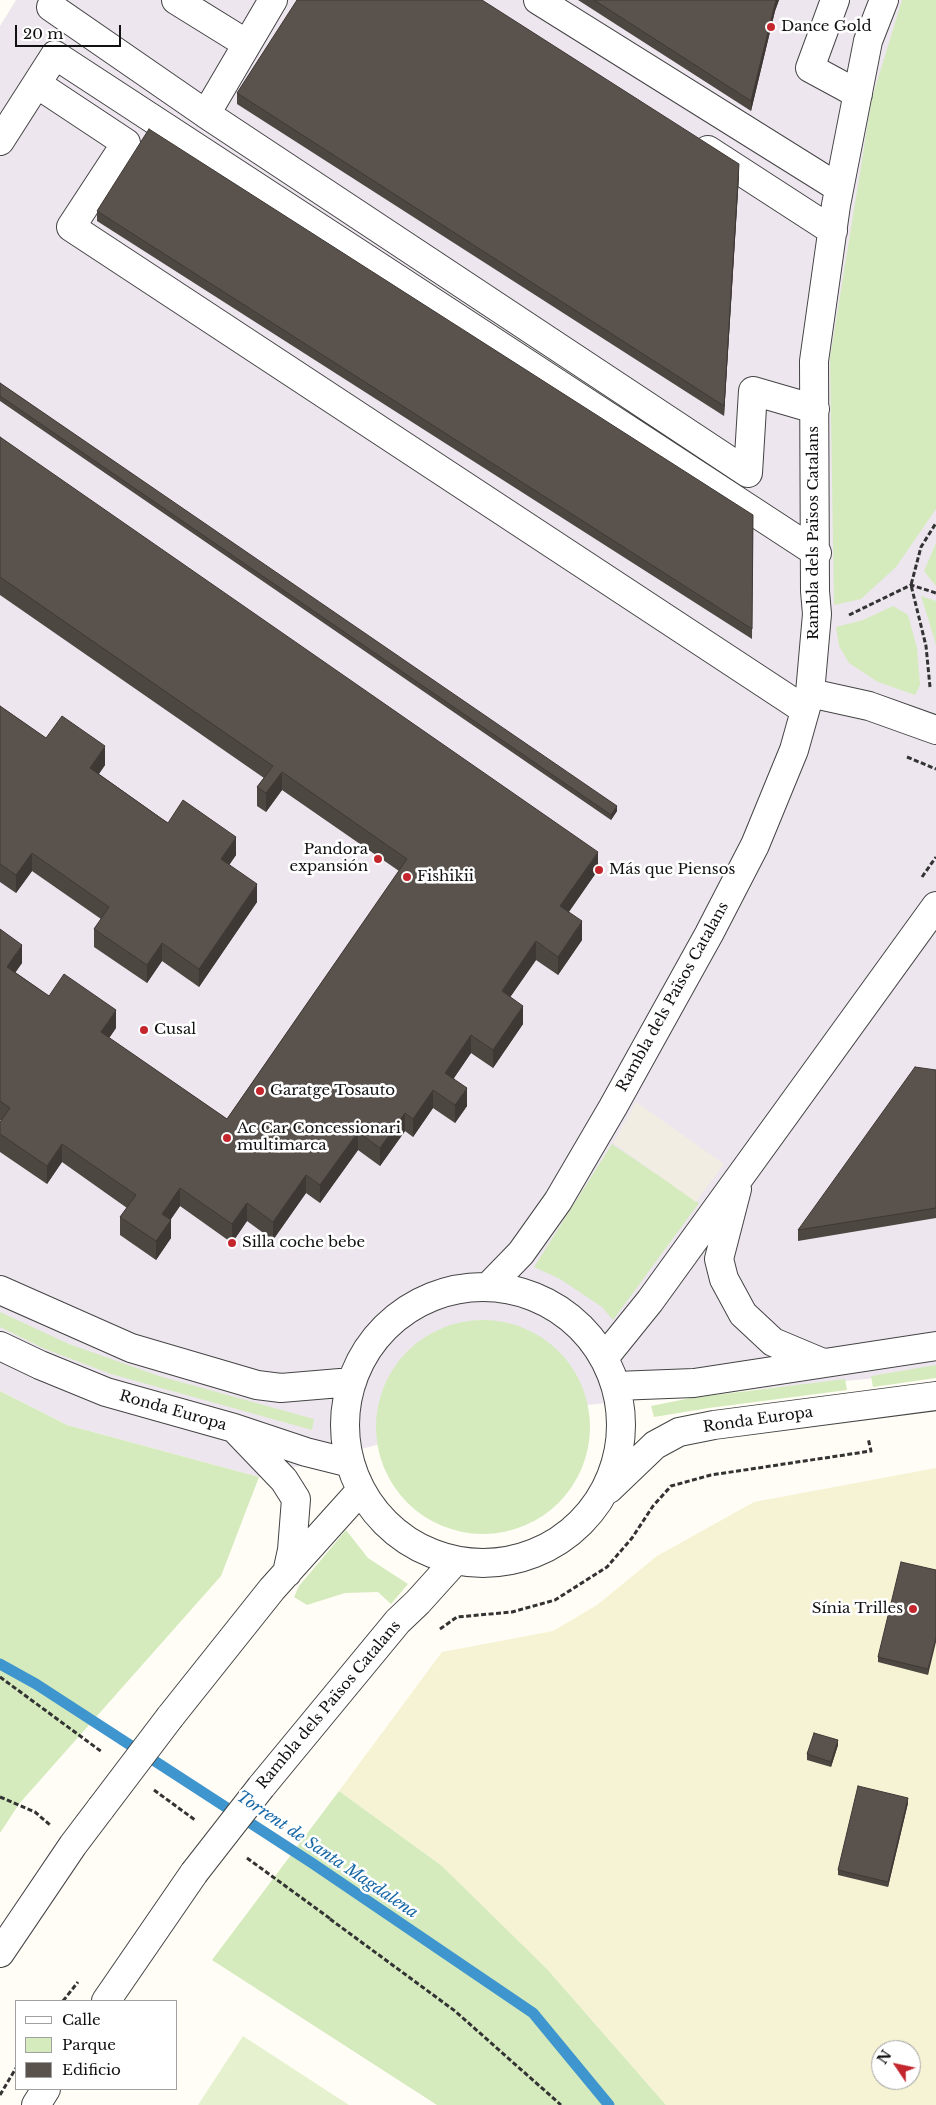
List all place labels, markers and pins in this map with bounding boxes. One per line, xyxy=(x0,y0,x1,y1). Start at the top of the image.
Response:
place label: Dance Gold xyxy=(781,18,872,36)
marker: Dance Gold xyxy=(765,21,777,33)
place label: Pandora expansión xyxy=(289,841,368,876)
marker: Pandora expansión xyxy=(372,853,384,865)
place label: Más que Piensos xyxy=(609,861,735,879)
marker: Más que Piensos xyxy=(593,864,605,876)
place label: Fishikii xyxy=(417,868,474,886)
marker: Fishikii xyxy=(401,871,413,883)
place label: Cusal xyxy=(154,1021,196,1039)
marker: Cusal xyxy=(138,1024,150,1036)
place label: Garatge Tosauto xyxy=(270,1082,395,1100)
marker: Garatge Tosauto xyxy=(254,1085,266,1097)
place label: Ac Car Concessionari multimarca xyxy=(237,1120,401,1155)
marker: Ac Car Concessionari multimarca xyxy=(221,1132,233,1144)
place label: Silla coche bebe xyxy=(242,1234,365,1252)
marker: Silla coche bebe xyxy=(226,1237,238,1249)
place label: Sínia Trilles xyxy=(812,1600,903,1618)
marker: Sínia Trilles xyxy=(907,1603,919,1615)

